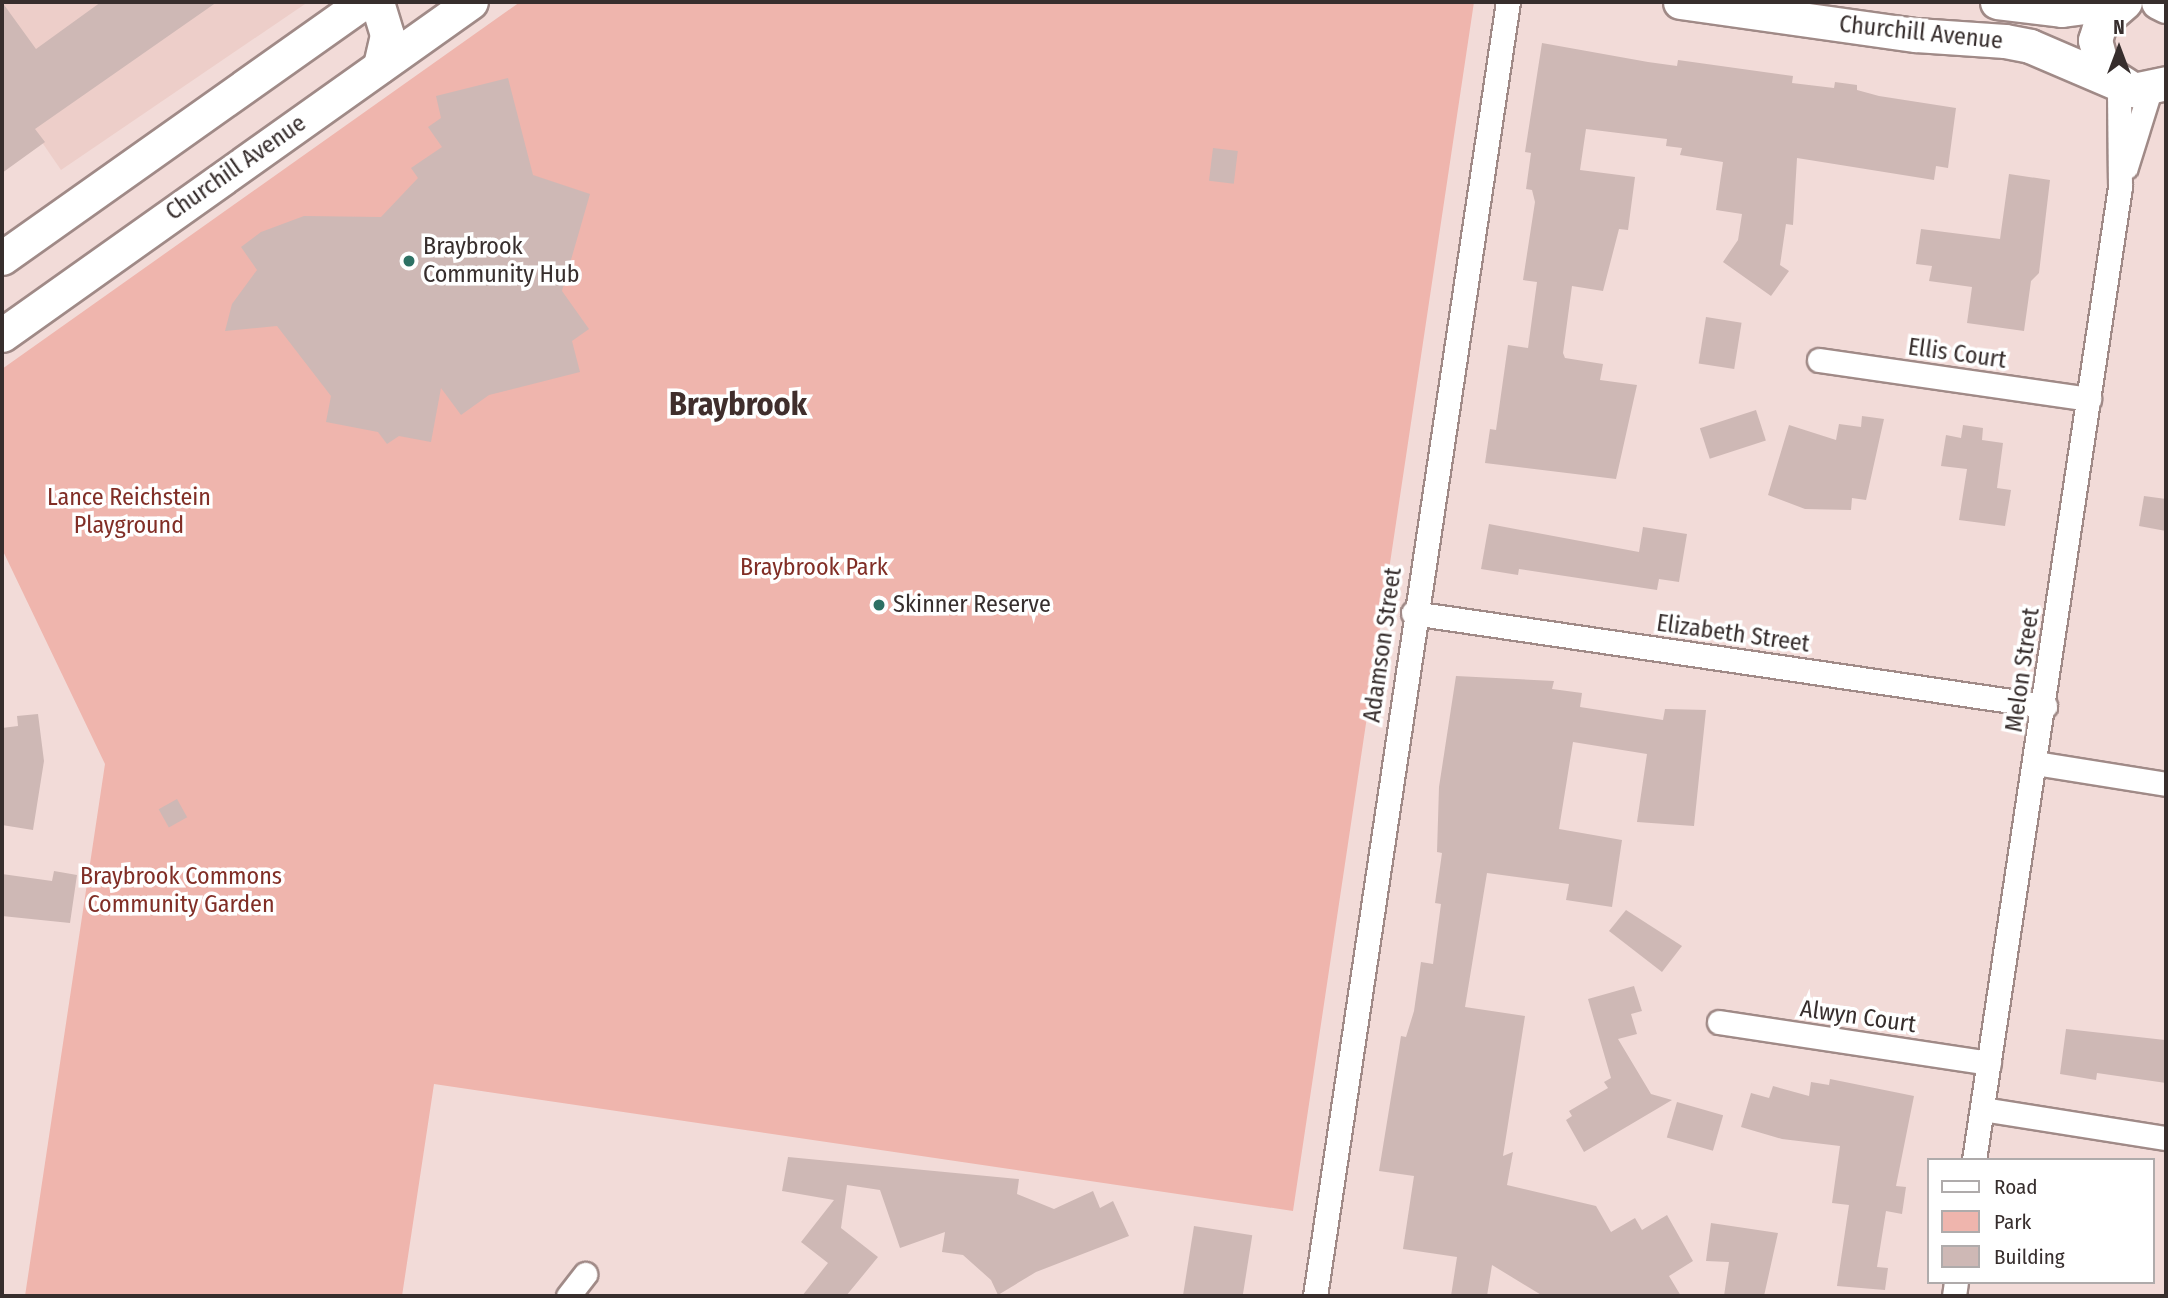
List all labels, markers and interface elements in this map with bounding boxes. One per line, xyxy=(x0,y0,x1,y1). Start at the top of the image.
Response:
street label: Churchill Avenue xyxy=(1838,10,2004,56)
north arrow xyxy=(2084,14,2154,84)
text: N xyxy=(2113,16,2125,39)
street label: Churchill Avenue xyxy=(160,109,312,227)
place label: Braybrook Community Hub xyxy=(423,233,579,289)
marker: Braybrook Community Hub xyxy=(401,253,417,269)
street label: Ellis Court xyxy=(1906,333,2008,375)
district label: Braybrook xyxy=(669,385,807,423)
park label: Lance Reichstein Playground xyxy=(47,484,211,540)
park label: Braybrook Park xyxy=(740,554,888,582)
street label: Adamson Street xyxy=(1358,566,1408,724)
place label: Skinner Reserve xyxy=(893,591,1051,619)
marker: Skinner Reserve xyxy=(871,597,887,613)
street label: Melon Street xyxy=(2000,606,2046,734)
street label: Elizabeth Street xyxy=(1655,609,1811,659)
park label: Braybrook Commons Community Garden xyxy=(80,863,282,919)
street label: Alwyn Court xyxy=(1798,995,1918,1039)
legend xyxy=(1926,1158,2154,1284)
text: Road xyxy=(1994,1174,2038,1200)
text: Park xyxy=(1994,1209,2031,1235)
text: Building xyxy=(1994,1244,2065,1270)

